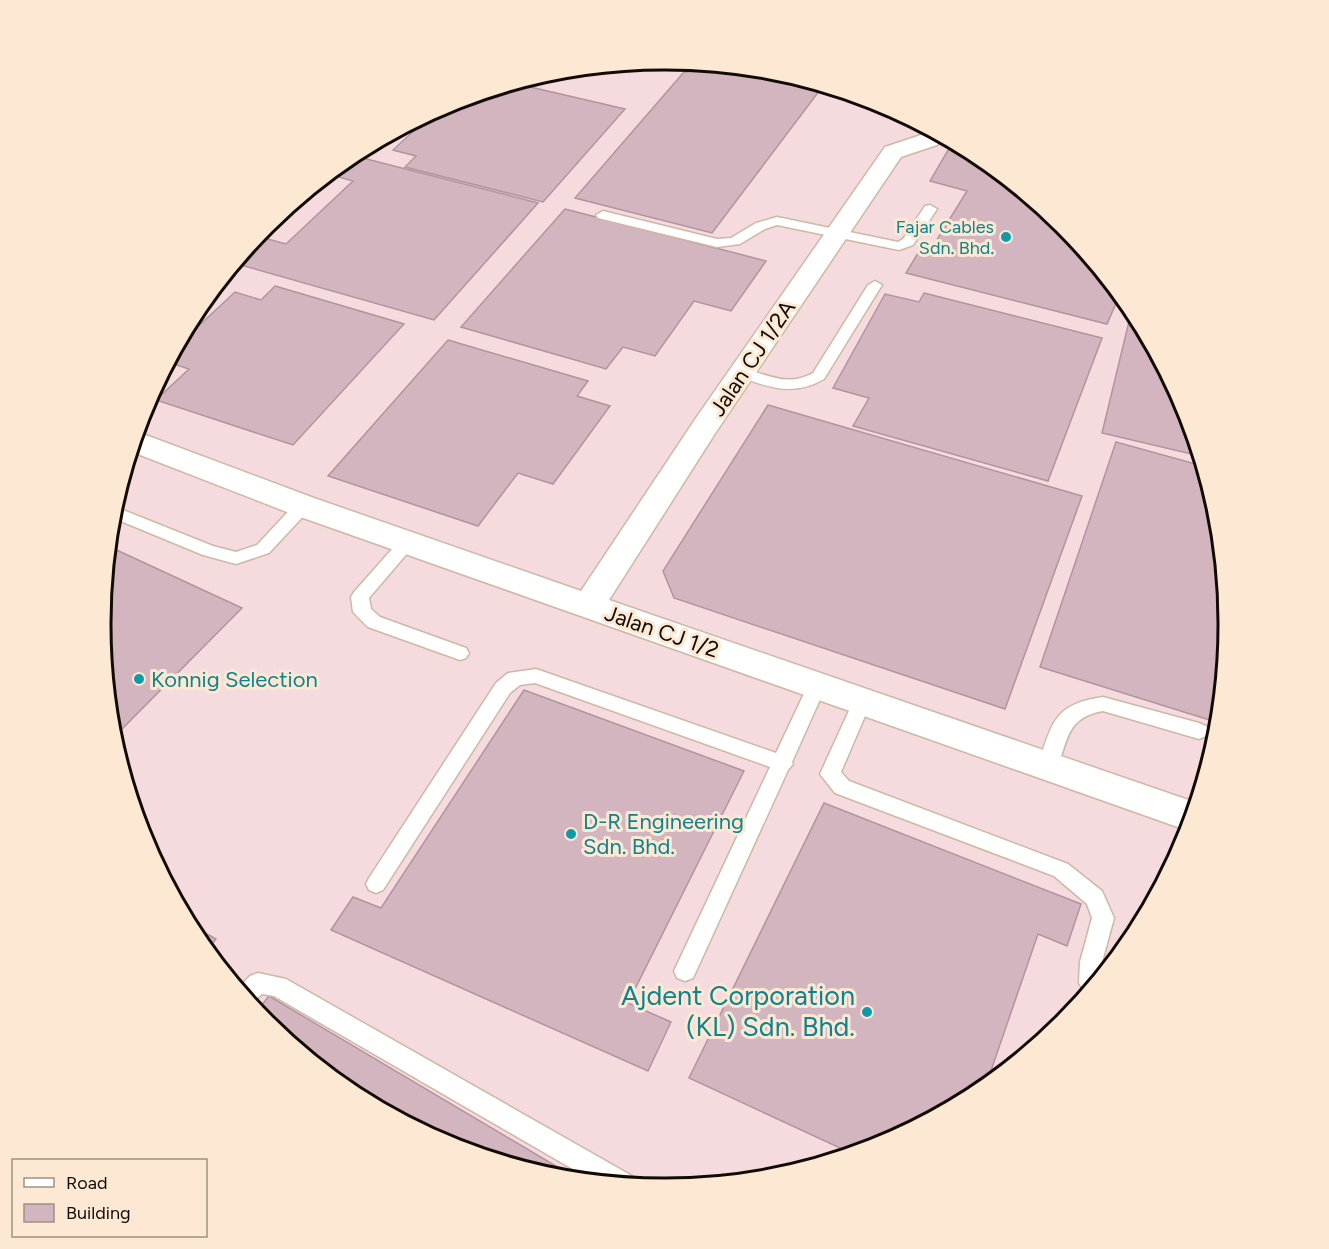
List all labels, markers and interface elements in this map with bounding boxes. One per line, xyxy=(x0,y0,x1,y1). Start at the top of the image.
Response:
place label: Fajar Cables Sdn. Bhd. xyxy=(896,216,994,259)
marker: Fajar Cables Sdn. Bhd. xyxy=(999,230,1013,244)
street label: Jalan CJ 1/2A xyxy=(704,295,801,421)
street label: Jalan CJ 1/2 xyxy=(601,599,722,664)
place label: Konnig Selection xyxy=(151,666,318,693)
marker: Konnig Selection xyxy=(132,672,146,686)
place label: D-R Engineering Sdn. Bhd. xyxy=(583,808,744,860)
marker: D-R Engineering Sdn. Bhd. xyxy=(564,827,578,841)
place label: Ajdent Corporation (KL) Sdn. Bhd. xyxy=(621,979,855,1043)
marker: Ajdent Corporation (KL) Sdn. Bhd. xyxy=(860,1005,874,1019)
legend xyxy=(12,1159,207,1237)
text: Road xyxy=(66,1172,107,1194)
text: Building xyxy=(66,1202,131,1224)

